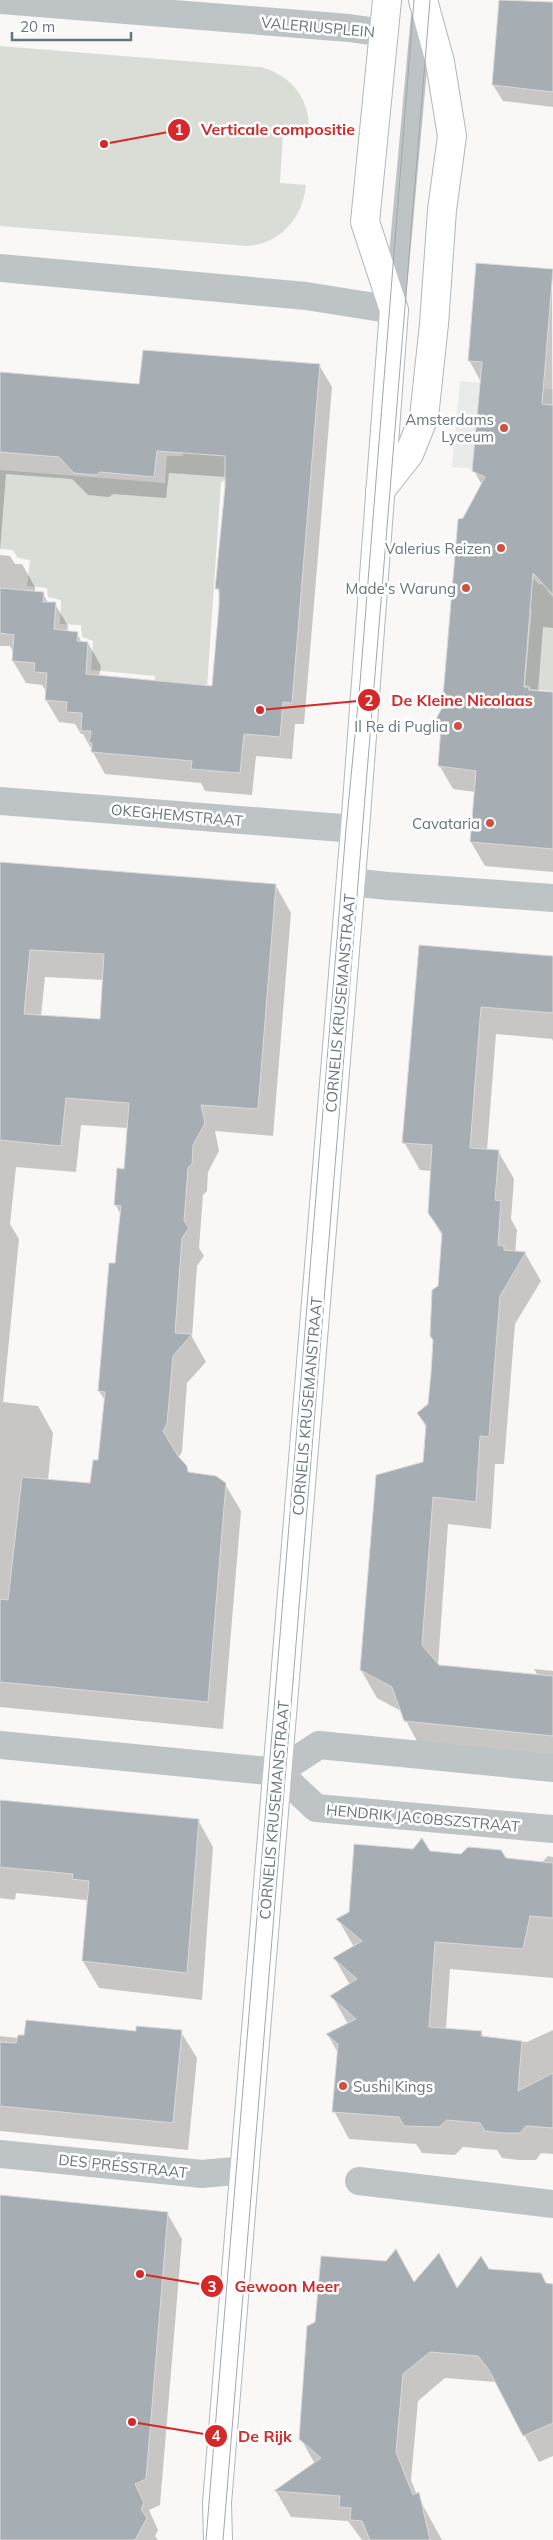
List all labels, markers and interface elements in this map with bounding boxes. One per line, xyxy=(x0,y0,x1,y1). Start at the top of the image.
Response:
scale bar xyxy=(12,10,131,42)
street label: VALERIUSPLEIN xyxy=(260,13,376,41)
text: 20 m xyxy=(20,17,55,36)
callout: Verticale compositie xyxy=(166,114,365,145)
text: Verticale compositie xyxy=(200,119,355,139)
text: 1 xyxy=(174,120,184,139)
place label: Amsterdams Lyceum xyxy=(405,410,494,446)
marker: Amsterdams Lyceum xyxy=(498,422,510,434)
place label: Valerius Reizen xyxy=(385,539,491,558)
marker: Valerius Reizen xyxy=(495,542,507,554)
place label: Made's Warung xyxy=(346,579,456,598)
marker: Made's Warung xyxy=(460,582,472,594)
callout: De Kleine Nicolaas xyxy=(356,685,543,716)
text: De Kleine Nicolaas xyxy=(391,690,533,710)
text: 2 xyxy=(364,691,374,710)
place label: Il Re di Puglia xyxy=(354,717,448,736)
marker: Il Re di Puglia xyxy=(452,720,464,732)
street label: OKEGHEMSTRAAT xyxy=(110,800,244,830)
place label: Cavataria xyxy=(412,814,480,833)
marker: Cavataria xyxy=(484,817,496,829)
street label: CORNELIS KRUSEMANSTRAAT xyxy=(321,893,359,1113)
street label: CORNELIS KRUSEMANSTRAAT xyxy=(288,1296,326,1516)
street label: CORNELIS KRUSEMANSTRAAT xyxy=(255,1700,293,1920)
street label: HENDRIK JACOBSZSTRAAT xyxy=(325,1800,521,1836)
place label: Sushi Kings xyxy=(353,2077,433,2096)
marker: Sushi Kings xyxy=(337,2080,349,2092)
street label: DES PRÉSSTRAAT xyxy=(58,2150,188,2182)
callout: Gewoon Meer xyxy=(200,2271,350,2302)
text: Gewoon Meer xyxy=(234,2276,340,2296)
text: 3 xyxy=(207,2277,217,2296)
callout: De Rijk xyxy=(203,2421,302,2452)
text: 4 xyxy=(211,2426,221,2445)
text: De Rijk xyxy=(238,2426,293,2446)

